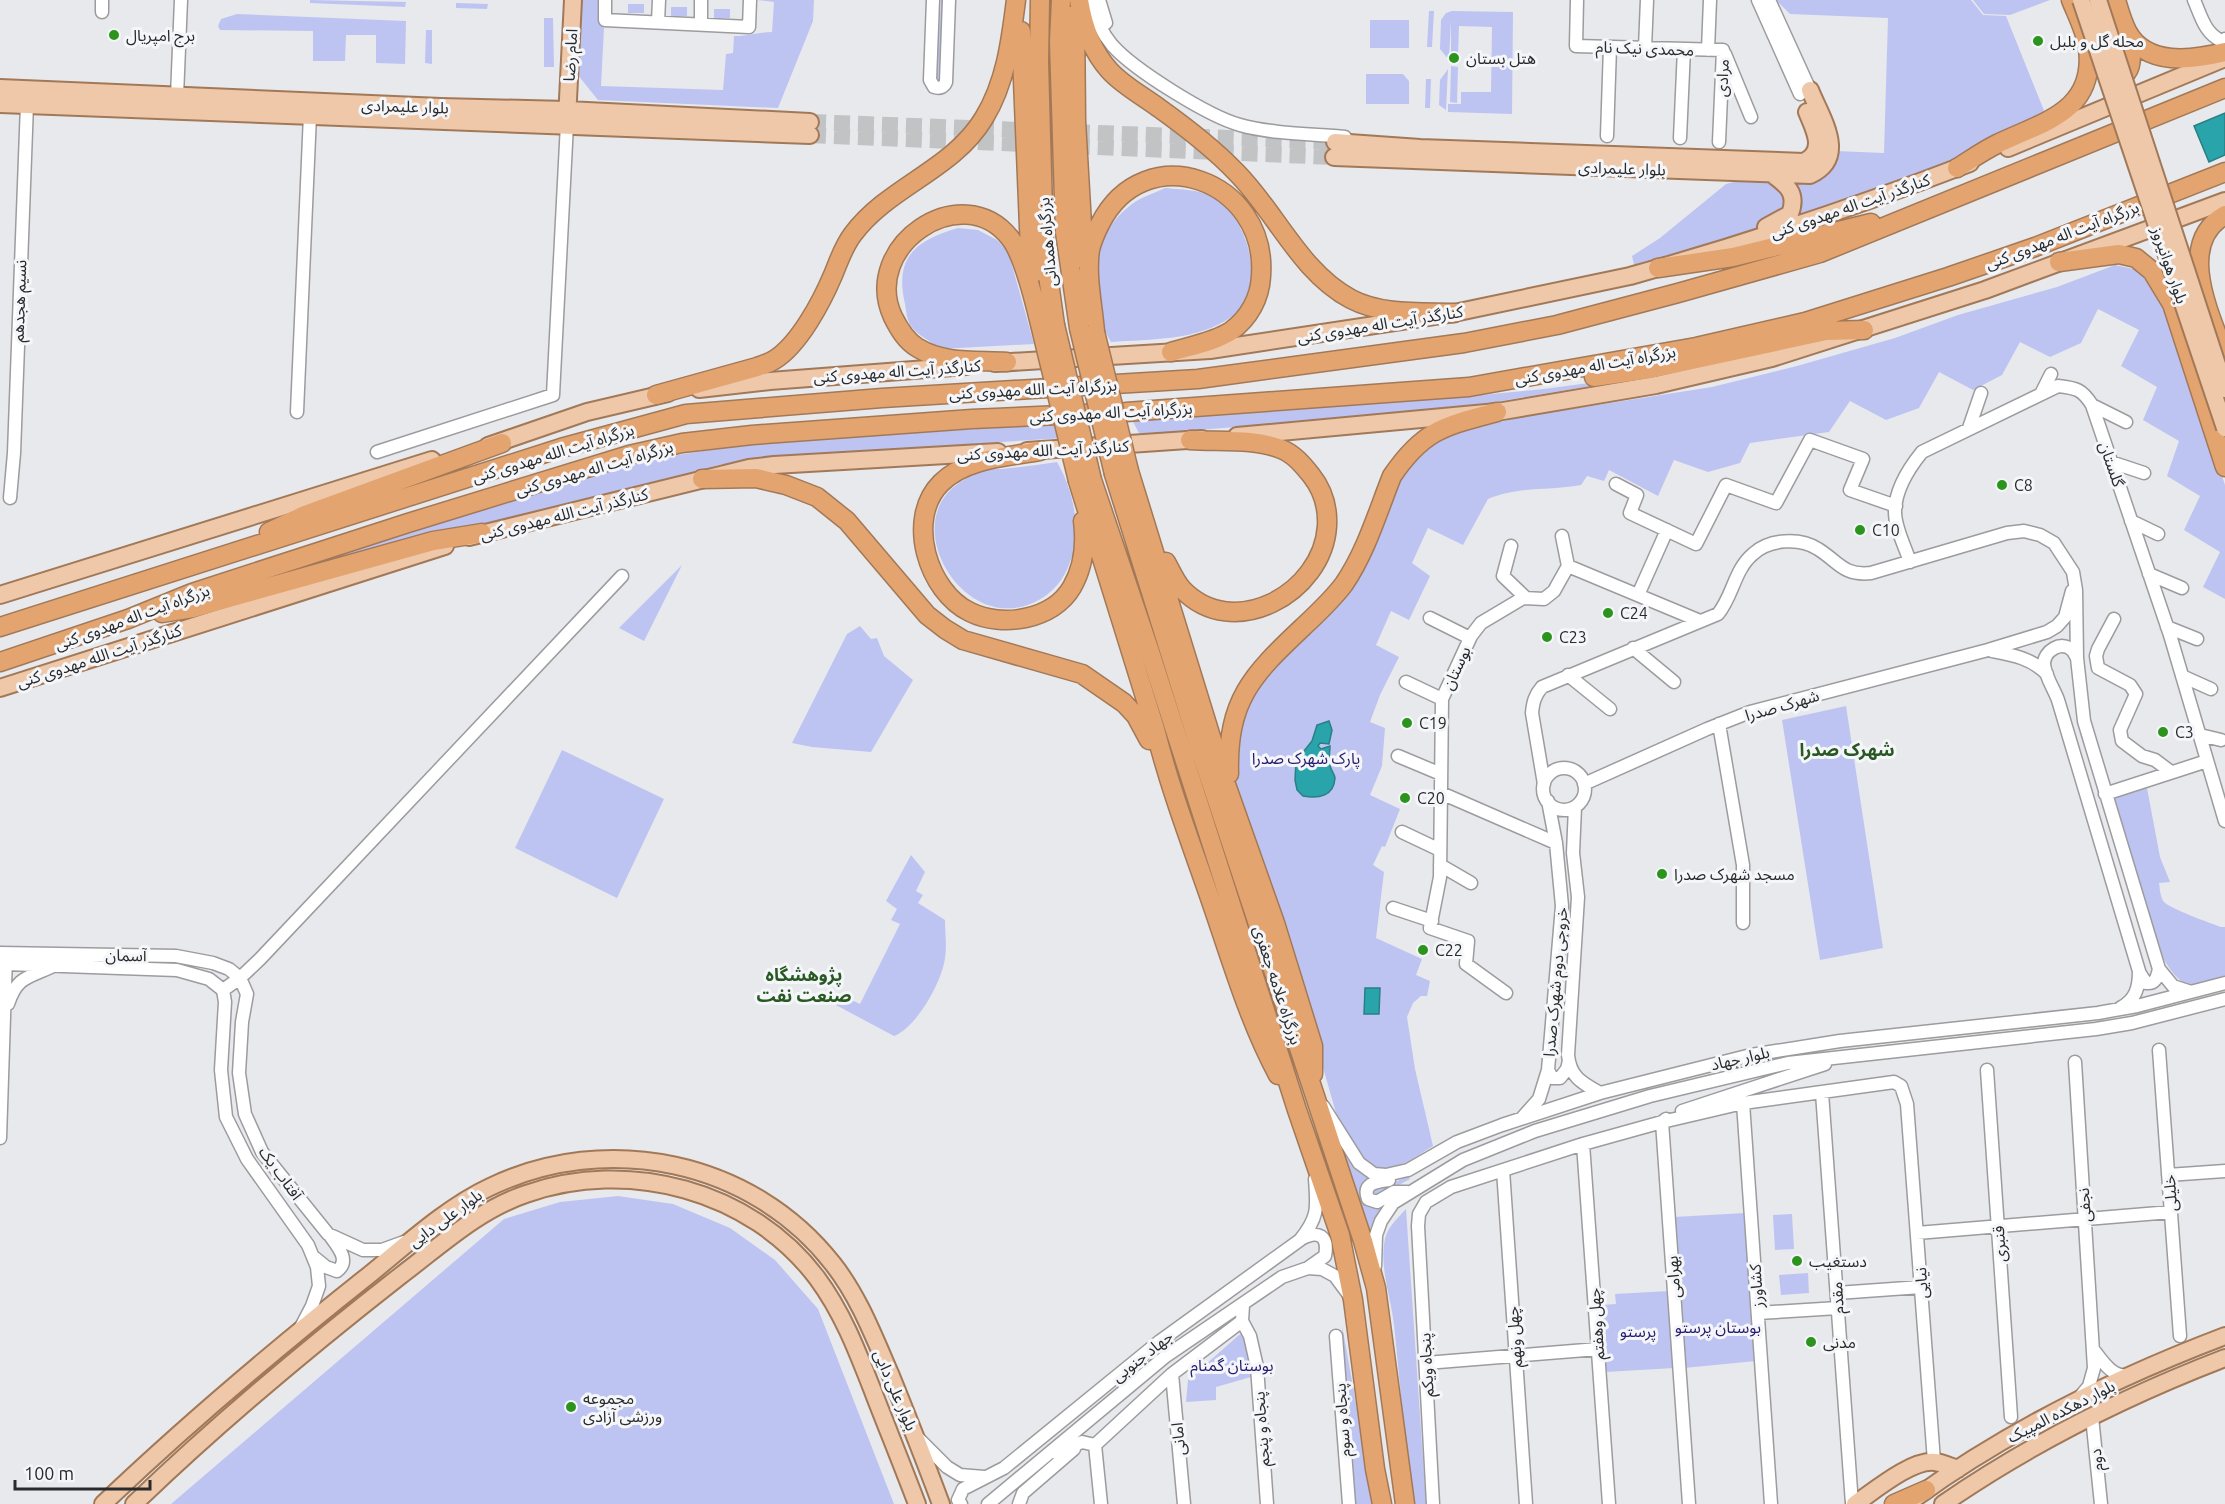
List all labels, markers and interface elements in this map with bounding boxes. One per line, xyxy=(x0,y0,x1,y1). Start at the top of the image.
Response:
place label: برج امپریال xyxy=(126,26,195,48)
marker: برج امپریال xyxy=(107,28,121,42)
street label: امام رضا xyxy=(560,28,584,82)
place label: محله گل و بلبل xyxy=(2050,32,2144,51)
marker: محله گل و بلبل xyxy=(2031,34,2045,48)
street label: محمدی نیک نام xyxy=(1595,37,1694,63)
place label: هتل بستان xyxy=(1466,49,1536,68)
marker: هتل بستان xyxy=(1447,51,1461,65)
street label: مرادی xyxy=(1712,59,1733,97)
street label: بلوار علیمرادی xyxy=(361,95,449,118)
street label: بلوار علیمرادی xyxy=(1578,157,1666,180)
street label: کنارگذر آیت اله مهدوی کنی xyxy=(1768,170,1933,243)
street label: بزرگراه همدانی xyxy=(1034,197,1061,287)
street label: بزرگراه آیت اله مهدوی کنی xyxy=(1983,197,2142,274)
street label: بلوار هوانیروز xyxy=(2147,223,2192,306)
street label: نسیم هجدهم xyxy=(9,259,33,343)
street label: کنارگذر آیت اله مهدوی کنی xyxy=(1296,302,1465,347)
street label: بزرگراه آیت اله مهدوی کنی xyxy=(1513,342,1677,389)
street label: کنارگذر آیت اله مهدوی کنی xyxy=(813,356,982,387)
street label: بزرگراه آیت الله مهدوی کنی xyxy=(949,376,1117,403)
street label: بزرگراه آیت اله مهدوی کنی xyxy=(1029,399,1193,426)
street label: بزرگراه آیت الله مهدوی کنی xyxy=(470,420,636,487)
street label: کنارگذر آیت الله مهدوی کنی xyxy=(956,436,1130,464)
street label: بزرگراه آیت اله مهدوی کنی xyxy=(513,437,675,500)
street label: گلستان xyxy=(2095,439,2128,490)
place label: C8 xyxy=(2014,476,2033,494)
marker: C8 xyxy=(1995,478,2009,492)
street label: کنارگذر آیت الله مهدوی کنی xyxy=(478,484,650,545)
place label: C10 xyxy=(1872,521,1900,539)
marker: C10 xyxy=(1853,523,1867,537)
street label: بزرگراه آیت اله مهدوی کنی xyxy=(52,581,212,654)
place label: C24 xyxy=(1620,604,1648,622)
marker: C24 xyxy=(1601,606,1615,620)
street label: کنارگذر آیت الله مهدوی کنی xyxy=(14,621,184,692)
place label: C23 xyxy=(1559,628,1587,646)
marker: C23 xyxy=(1540,630,1554,644)
street label: بوستان xyxy=(1438,643,1475,693)
street label: شهرک صدرا xyxy=(1743,686,1821,725)
place label: C19 xyxy=(1419,714,1447,732)
marker: C19 xyxy=(1400,716,1414,730)
place label: C3 xyxy=(2175,723,2194,741)
marker: C3 xyxy=(2156,725,2170,739)
district label: شهرک صدرا xyxy=(1799,739,1895,761)
park label: پارک شهرک صدرا xyxy=(1252,749,1360,769)
place label: C20 xyxy=(1417,789,1445,807)
marker: C20 xyxy=(1398,791,1412,805)
place label: مسجد شهرک صدرا xyxy=(1674,865,1795,884)
marker: مسجد شهرک صدرا xyxy=(1655,867,1669,881)
street label: خروجی دوم شهرک صدرا xyxy=(1539,906,1574,1058)
street label: بزرگراه علامه جعفری xyxy=(1249,923,1306,1047)
place label: C22 xyxy=(1435,941,1463,959)
marker: C22 xyxy=(1416,943,1430,957)
street label: آسمان xyxy=(105,946,148,965)
district label: پژوهشگاه صنعت نفت xyxy=(757,964,852,1005)
street label: بلوار جهاد xyxy=(1709,1043,1771,1074)
street label: آفتاب یک xyxy=(255,1143,307,1204)
street label: خلیلی xyxy=(2160,1174,2181,1212)
street label: بلوار علی دایی xyxy=(405,1185,486,1251)
street label: نجفی xyxy=(2074,1187,2095,1223)
street label: قنبری xyxy=(1989,1225,2010,1263)
place label: دستغیب xyxy=(1809,1252,1867,1270)
marker: دستغیب xyxy=(1790,1254,1804,1268)
street label: بهرامی xyxy=(1663,1255,1684,1299)
street label: کشاورز xyxy=(1745,1263,1768,1309)
street label: نیایی xyxy=(1911,1267,1932,1299)
street label: مقدم xyxy=(1827,1281,1851,1315)
street label: چهل وهفتم xyxy=(1585,1287,1611,1361)
street label: چهل ونهم xyxy=(1503,1305,1529,1368)
park label: بوستان پرستو xyxy=(1675,1318,1761,1338)
park label: پرستو xyxy=(1620,1322,1656,1342)
street label: جهاد جنوبی xyxy=(1108,1327,1177,1386)
street label: پنجاه ویکم xyxy=(1415,1332,1441,1398)
place label: مدنی xyxy=(1823,1333,1856,1352)
marker: مدنی xyxy=(1804,1335,1818,1349)
street label: بلوار علی دایی xyxy=(870,1347,921,1434)
park label: بوستان گمنام xyxy=(1190,1356,1274,1378)
street label: بلوار دهکده المپیک xyxy=(2004,1376,2119,1448)
street label: پنجاه و سوم xyxy=(1330,1382,1358,1457)
place label: مجموعه ورزشی آزادی xyxy=(583,1389,662,1426)
street label: پنجاه و پنجم xyxy=(1249,1390,1277,1467)
marker: مجموعه ورزشی آزادی xyxy=(564,1400,578,1414)
street label: امانی xyxy=(1168,1422,1189,1456)
street label: دوم xyxy=(2086,1447,2110,1472)
scale bar xyxy=(15,1453,150,1491)
text: 100 m xyxy=(24,1463,74,1483)

